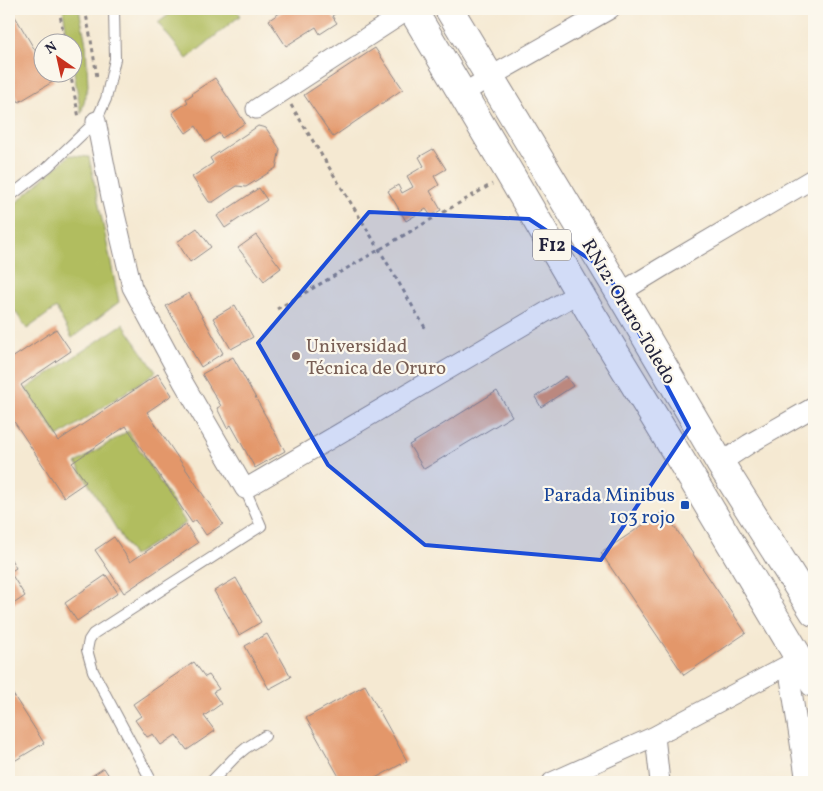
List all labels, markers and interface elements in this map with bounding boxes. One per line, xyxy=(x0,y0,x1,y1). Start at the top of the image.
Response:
north arrow xyxy=(32,32,82,82)
text: N xyxy=(42,38,61,59)
road number: F12 xyxy=(533,230,571,260)
street label: RN12: Oruro-Toledo xyxy=(575,235,682,390)
place label: Universidad Técnica de Oruro xyxy=(306,334,446,382)
marker: Universidad Técnica de Oruro xyxy=(290,350,302,362)
place label: Parada Minibus 103 rojo xyxy=(543,483,675,531)
marker: Parada Minibus 103 rojo xyxy=(679,499,691,511)

